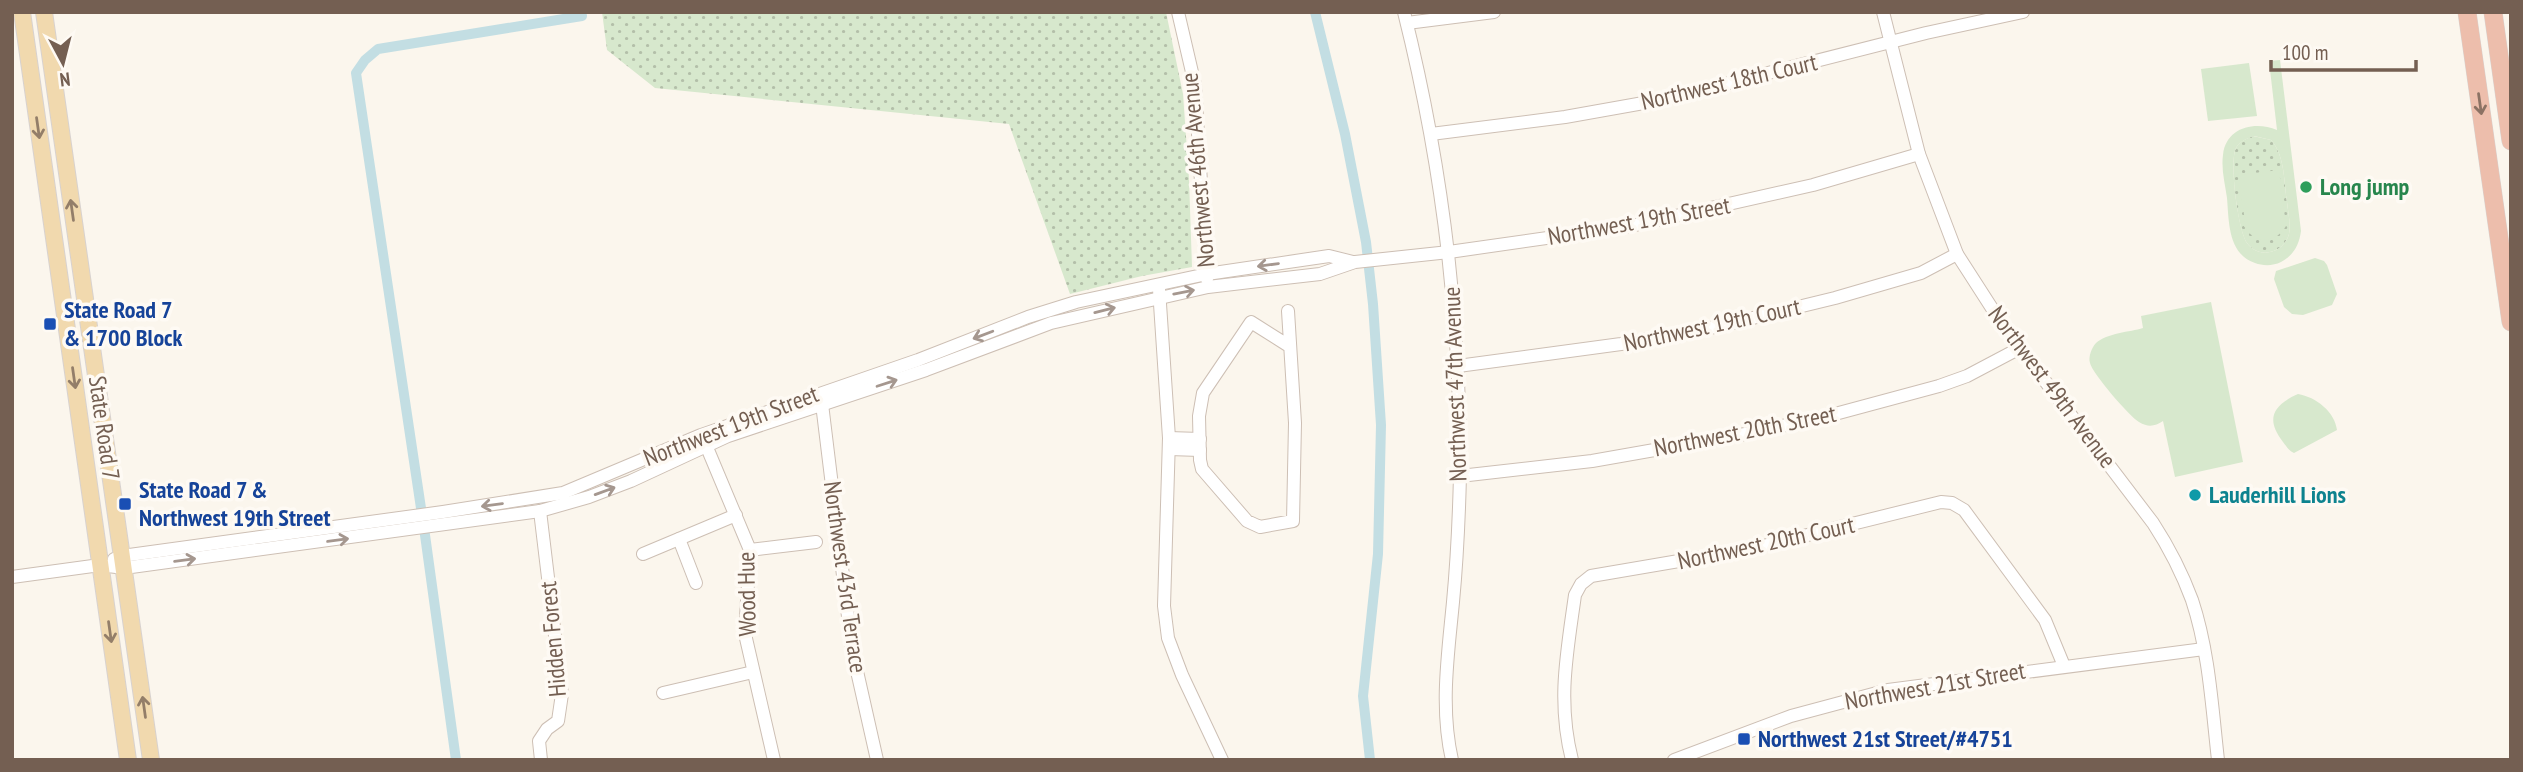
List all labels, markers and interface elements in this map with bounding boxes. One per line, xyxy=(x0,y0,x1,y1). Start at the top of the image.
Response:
north arrow xyxy=(28,28,98,98)
scale bar xyxy=(2271,28,2416,72)
text: 100 m xyxy=(2282,39,2328,66)
street label: Northwest 18th Court xyxy=(1638,46,1820,117)
text: N xyxy=(59,67,72,92)
street label: Northwest 46th Avenue xyxy=(1174,71,1221,269)
one-way arrow xyxy=(2473,92,2486,115)
one-way arrow xyxy=(32,116,45,139)
place label: Long jump xyxy=(2320,171,2410,202)
marker: Long jump xyxy=(2298,179,2314,195)
street label: Northwest 19th Street xyxy=(1545,189,1733,252)
one-way arrow xyxy=(65,199,78,222)
one-way arrow xyxy=(1257,259,1280,272)
one-way arrow xyxy=(1172,284,1195,298)
street label: Northwest 47th Avenue xyxy=(1436,286,1473,482)
street label: Northwest 19th Court xyxy=(1621,291,1804,358)
place label: State Road 7 & 1700 Block xyxy=(64,294,183,353)
street label: Northwest 49th Avenue xyxy=(1981,299,2124,474)
one-way arrow xyxy=(1093,303,1116,316)
marker: State Road 7 & 1700 Block xyxy=(42,316,58,332)
one-way arrow xyxy=(973,329,995,342)
one-way arrow xyxy=(68,366,81,389)
street label: State Road 7 xyxy=(82,374,127,482)
one-way arrow xyxy=(876,376,898,388)
street label: Northwest 19th Street xyxy=(639,378,823,473)
street label: Northwest 20th Street xyxy=(1651,398,1839,463)
place label: State Road 7 & Northwest 19th Street xyxy=(139,474,330,533)
street label: Northwest 43rd Terrace xyxy=(817,479,874,675)
place label: Lauderhill Lions xyxy=(2209,479,2346,510)
one-way arrow xyxy=(593,483,615,496)
marker: Lauderhill Lions xyxy=(2187,487,2203,503)
marker: State Road 7 & Northwest 19th Street xyxy=(117,496,133,512)
one-way arrow xyxy=(481,499,503,512)
street label: Northwest 20th Court xyxy=(1675,509,1858,576)
one-way arrow xyxy=(326,533,349,546)
street label: Wood Hue xyxy=(730,551,763,637)
one-way arrow xyxy=(173,554,196,567)
street label: Hidden Forest xyxy=(532,580,573,698)
one-way arrow xyxy=(104,620,117,643)
street label: Northwest 21st Street xyxy=(1842,654,2028,717)
one-way arrow xyxy=(137,697,150,719)
place label: Northwest 21st Street/#4751 xyxy=(1758,723,2013,754)
marker: Northwest 21st Street/#4751 xyxy=(1736,731,1752,747)

